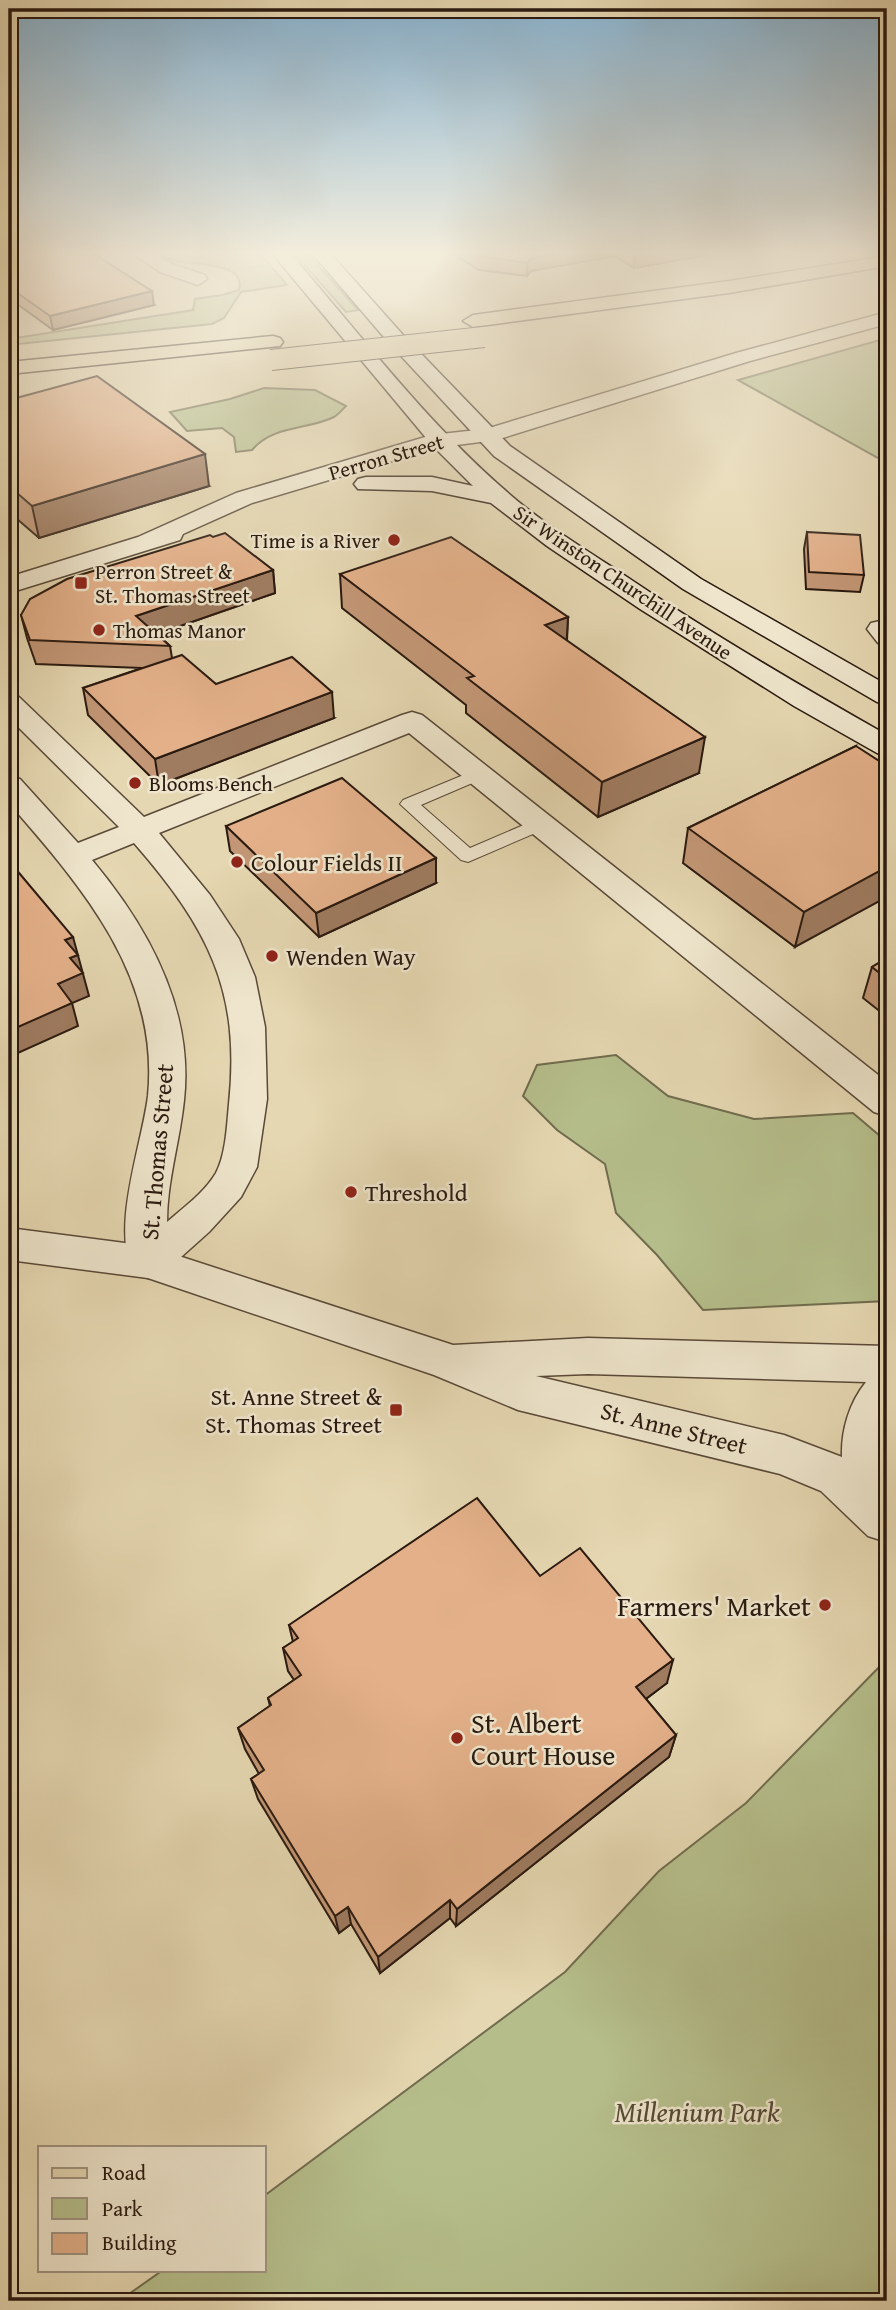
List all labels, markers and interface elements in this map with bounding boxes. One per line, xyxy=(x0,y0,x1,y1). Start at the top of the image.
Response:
street label: Perron Street xyxy=(325,426,448,488)
street label: Sir Winston Churchill Avenue xyxy=(507,497,739,667)
place label: Time is a River xyxy=(251,525,380,556)
marker: Time is a River xyxy=(386,532,402,548)
place label: Perron Street & St. Thomas Street xyxy=(95,556,250,611)
marker: Perron Street & St. Thomas Street xyxy=(73,575,89,591)
place label: Thomas Manor xyxy=(113,615,246,646)
marker: Thomas Manor xyxy=(91,622,107,638)
place label: Blooms Bench xyxy=(149,768,273,799)
marker: Blooms Bench xyxy=(127,775,143,791)
place label: Colour Fields II xyxy=(251,845,402,880)
marker: Colour Fields II xyxy=(229,854,245,870)
place label: Wenden Way xyxy=(286,939,416,974)
marker: Wenden Way xyxy=(264,948,280,964)
street label: St. Thomas Street xyxy=(132,1062,182,1242)
place label: Threshold xyxy=(365,1175,468,1210)
marker: Threshold xyxy=(343,1184,359,1200)
place label: St. Anne Street & St. Thomas Street xyxy=(205,1379,383,1442)
street label: St. Anne Street xyxy=(597,1393,752,1463)
marker: St. Anne Street & St. Thomas Street xyxy=(388,1402,404,1418)
place label: Farmers' Market xyxy=(617,1585,811,1626)
marker: Farmers' Market xyxy=(817,1597,833,1613)
place label: St. Albert Court House xyxy=(471,1702,616,1775)
marker: St. Albert Court House xyxy=(449,1730,465,1746)
park label: Millenium Park xyxy=(615,2091,780,2132)
legend xyxy=(38,2146,266,2272)
text: Road xyxy=(102,2157,147,2188)
text: Park xyxy=(102,2193,143,2224)
text: Building xyxy=(102,2227,177,2258)

